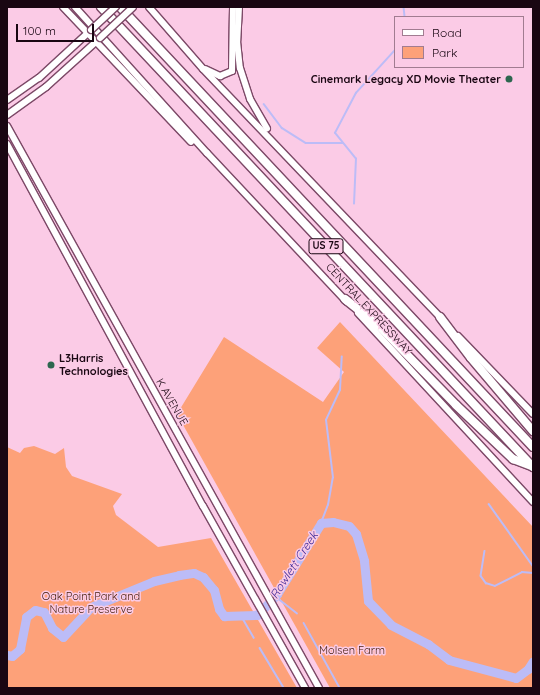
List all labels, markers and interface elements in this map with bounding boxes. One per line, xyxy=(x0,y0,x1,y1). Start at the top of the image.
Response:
scale bar xyxy=(18,16,96,42)
legend xyxy=(394,16,524,68)
text: 100 m xyxy=(23,23,56,38)
text: Road xyxy=(432,25,462,40)
text: Park xyxy=(432,45,457,60)
place label: Cinemark Legacy XD Movie Theater xyxy=(311,72,501,86)
marker: Cinemark Legacy XD Movie Theater xyxy=(504,74,514,84)
road number: US 75 xyxy=(308,238,344,254)
street label: CENTRAL EXPRESSWAY xyxy=(323,261,415,357)
place label: L3Harris Technologies xyxy=(59,352,128,378)
marker: L3Harris Technologies xyxy=(46,360,56,370)
street label: K AVENUE xyxy=(153,376,191,428)
water label: Rowlett Creek xyxy=(267,529,321,601)
park label: Oak Point Park and Nature Preserve xyxy=(42,590,140,616)
park label: Molsen Farm xyxy=(319,643,385,657)

